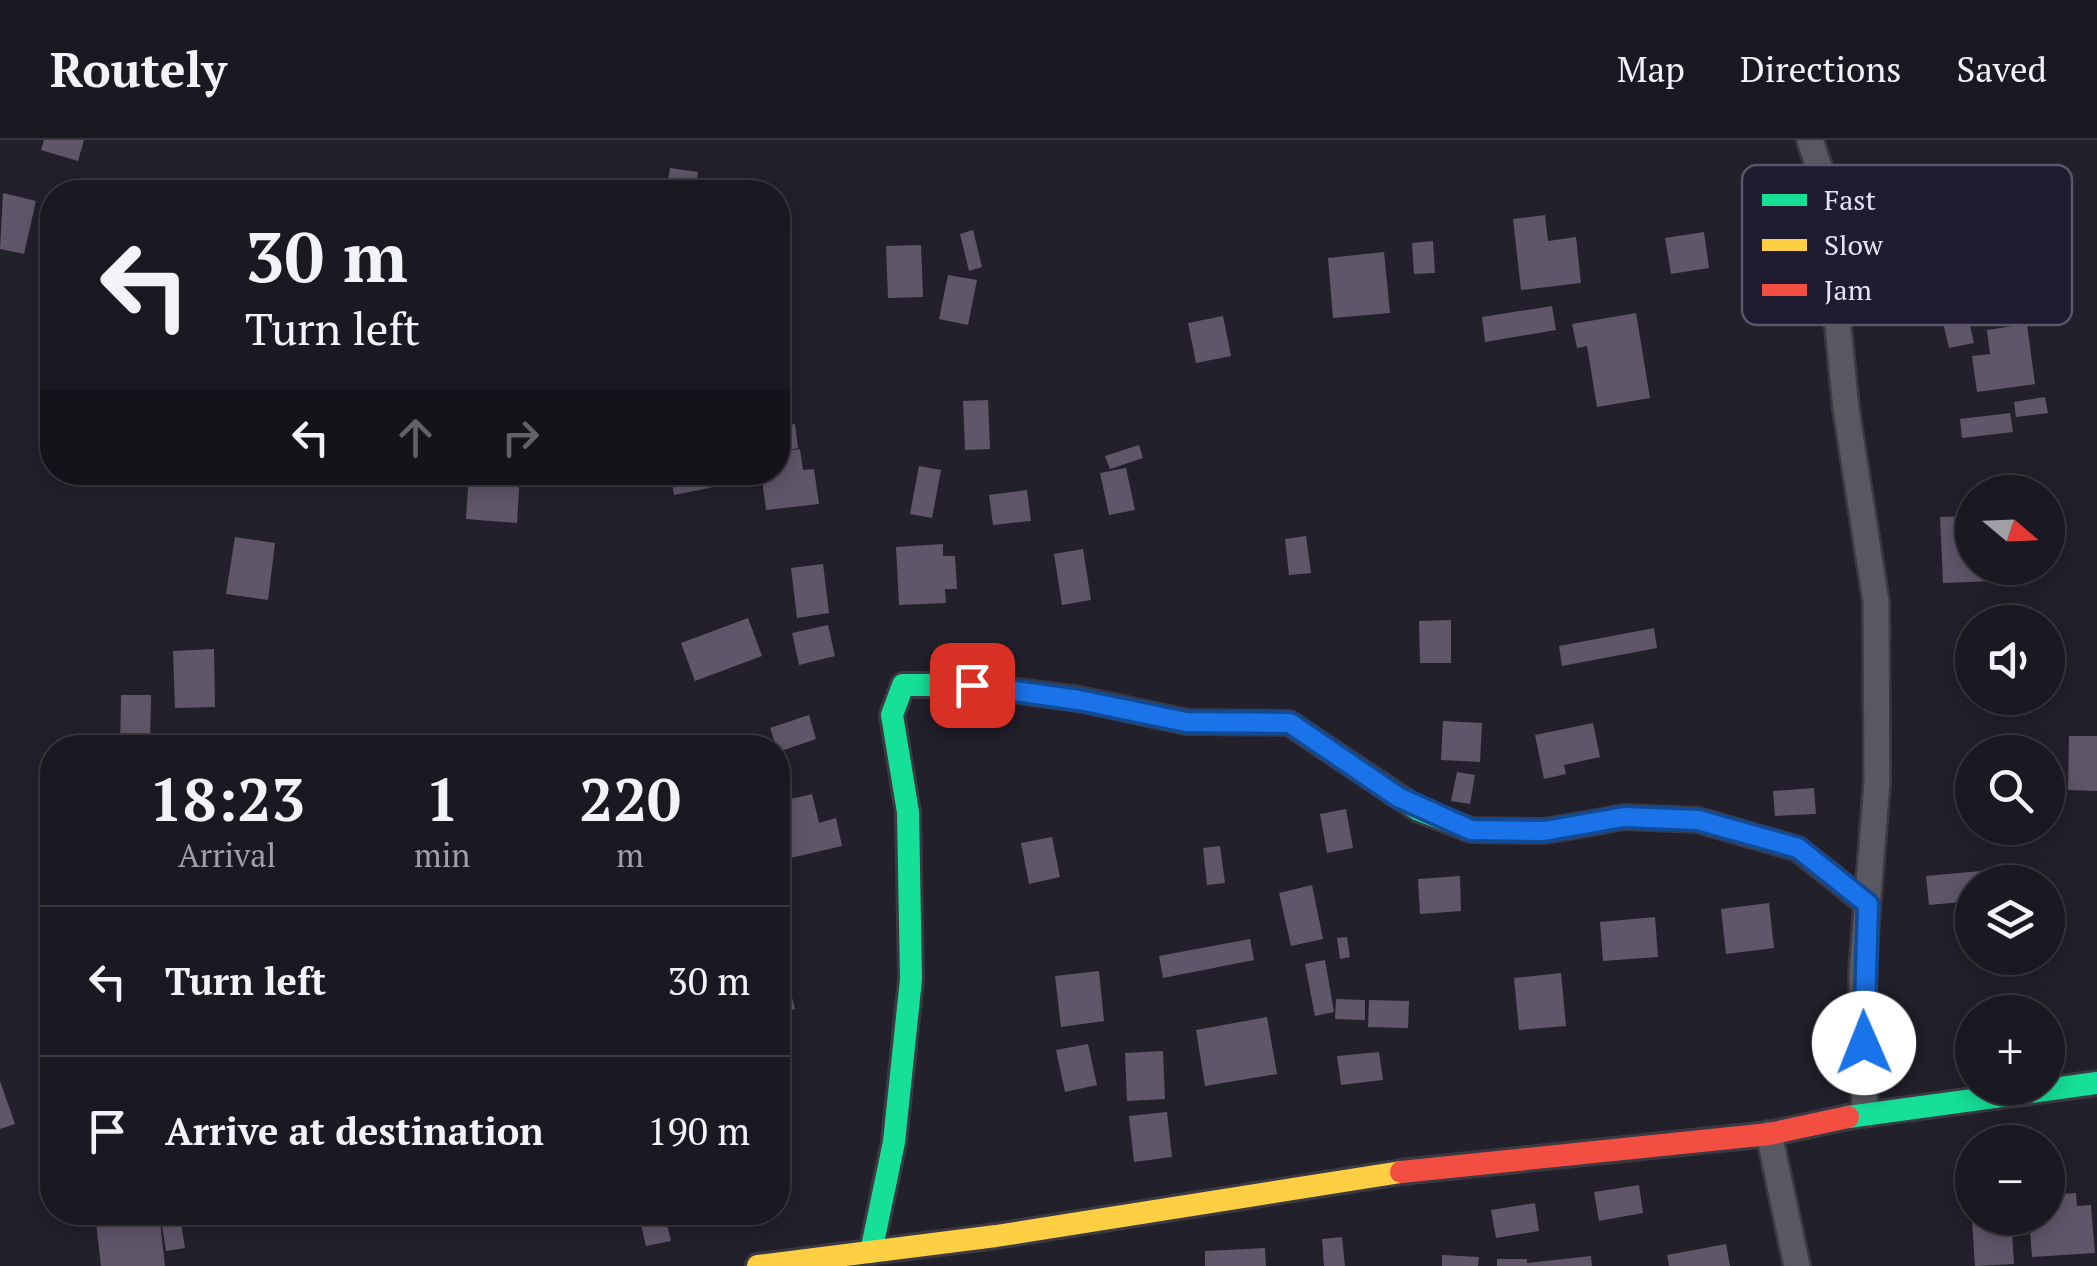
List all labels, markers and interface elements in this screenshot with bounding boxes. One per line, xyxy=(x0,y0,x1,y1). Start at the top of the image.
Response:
text: Routely xyxy=(50,37,227,101)
text: Map xyxy=(1617,46,1685,92)
text: Directions xyxy=(1740,46,1901,92)
text: Saved xyxy=(1956,46,2047,92)
legend xyxy=(1742,165,2072,325)
text: Fast xyxy=(1824,181,1876,218)
text: 30 m xyxy=(245,209,408,302)
icon: left xyxy=(80,220,210,350)
text: Slow xyxy=(1824,226,1884,263)
text: Jam xyxy=(1824,271,1872,308)
text: Turn left xyxy=(245,298,420,358)
icon: left xyxy=(283,410,338,465)
icon: ahead xyxy=(388,410,443,465)
icon: right xyxy=(493,410,548,465)
north arrow xyxy=(1955,475,2065,585)
map controls xyxy=(1955,475,2065,1235)
button: sound xyxy=(1955,605,2065,715)
pin xyxy=(930,643,1015,728)
icon: arrive xyxy=(945,658,1000,713)
button: search xyxy=(1955,735,2065,845)
text: 18:23 xyxy=(149,759,305,838)
text: 1 xyxy=(425,759,459,838)
text: 220 xyxy=(579,759,681,838)
text: Arrival xyxy=(178,834,276,876)
text: min xyxy=(414,834,470,876)
text: m xyxy=(616,834,644,876)
button: layers xyxy=(1955,865,2065,975)
icon: left xyxy=(80,954,135,1009)
text: Turn left xyxy=(165,956,326,1006)
text: 30 m xyxy=(667,956,750,1006)
position arrow xyxy=(1812,991,1916,1095)
button: + xyxy=(1955,995,2065,1105)
icon: arrive xyxy=(80,1104,135,1159)
text: Arrive at destination xyxy=(165,1106,544,1156)
text: 190 m xyxy=(647,1106,750,1156)
button: − xyxy=(1955,1125,2065,1235)

